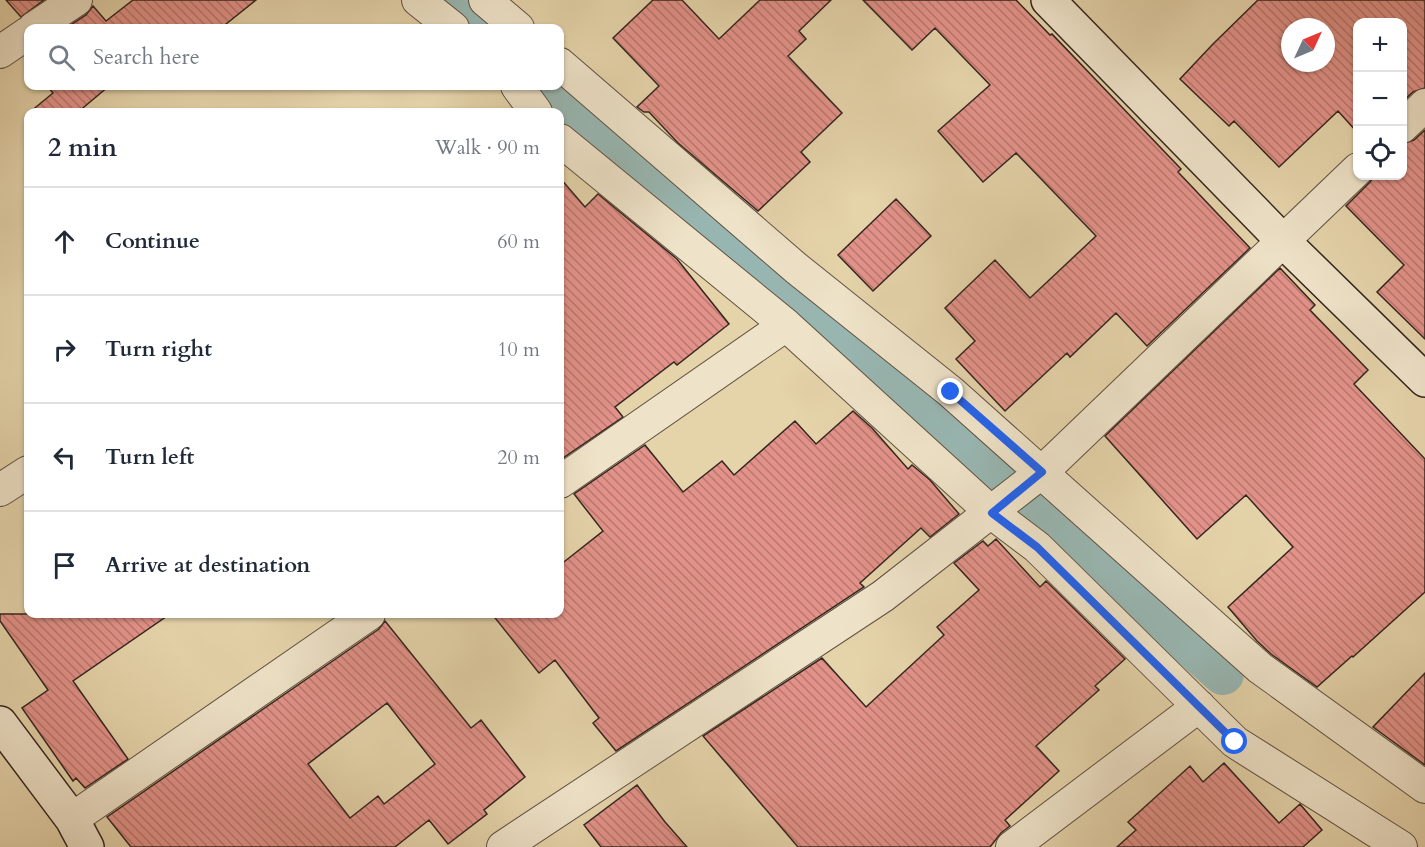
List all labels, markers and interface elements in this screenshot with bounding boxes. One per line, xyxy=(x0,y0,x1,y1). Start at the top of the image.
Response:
north arrow xyxy=(1281,18,1335,72)
map controls xyxy=(1353,18,1407,180)
button: + xyxy=(1353,18,1407,72)
search box xyxy=(24,24,564,90)
icon: search xyxy=(45,41,78,74)
text: Search here xyxy=(93,42,200,72)
button: − xyxy=(1353,72,1407,126)
button: locate xyxy=(1353,126,1407,180)
text: 2 min xyxy=(48,130,117,165)
text: Walk · 90 m xyxy=(435,134,540,161)
icon: ahead xyxy=(48,225,81,258)
text: Continue xyxy=(105,226,200,256)
text: 60 m xyxy=(497,228,540,255)
icon: right xyxy=(48,333,81,366)
text: Turn right xyxy=(105,334,212,364)
text: 10 m xyxy=(497,336,540,363)
route end xyxy=(937,378,963,404)
icon: left xyxy=(48,441,81,474)
text: Turn left xyxy=(105,442,194,472)
text: 20 m xyxy=(497,444,540,471)
icon: arrive xyxy=(48,549,81,582)
text: Arrive at destination xyxy=(105,550,310,580)
route start xyxy=(1221,728,1247,754)

